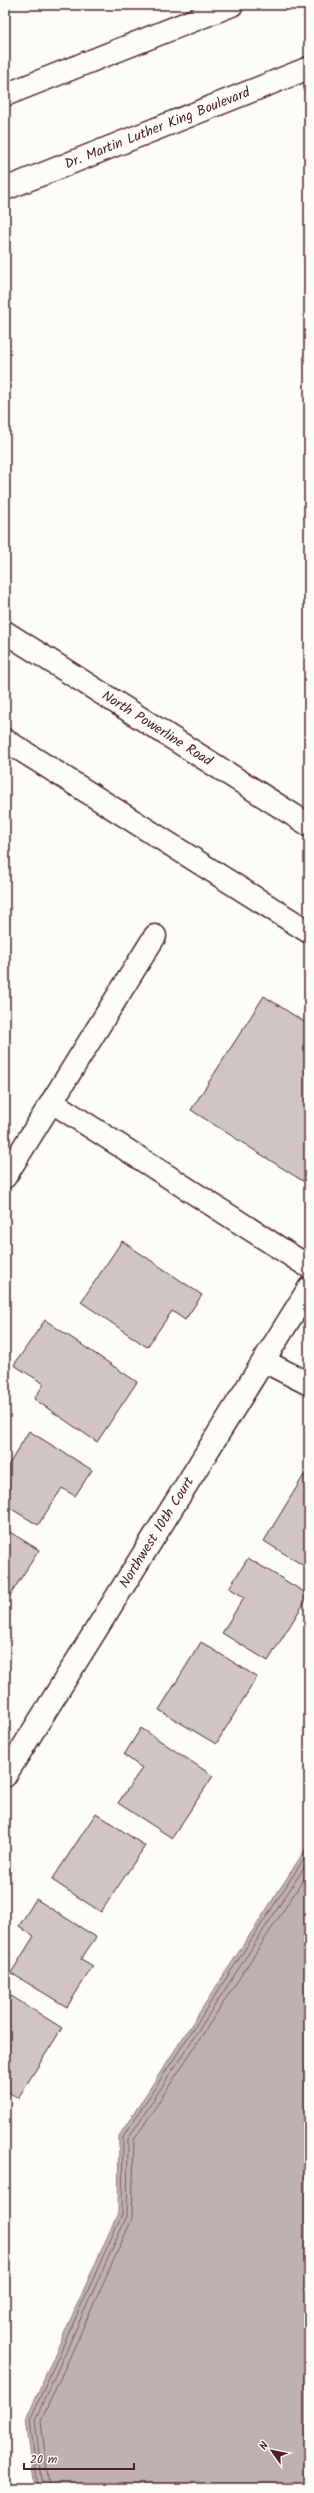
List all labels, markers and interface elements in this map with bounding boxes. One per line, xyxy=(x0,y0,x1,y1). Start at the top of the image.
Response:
street label: Dr. Martin Luther King Boulevard xyxy=(61,81,254,175)
street label: North Powerline Road xyxy=(97,685,218,773)
street label: Northwest 10th Court xyxy=(114,1472,200,1592)
north arrow xyxy=(252,2431,292,2471)
text: N xyxy=(255,2438,274,2454)
scale bar xyxy=(24,2445,134,2471)
text: 20 m xyxy=(30,2450,58,2469)

